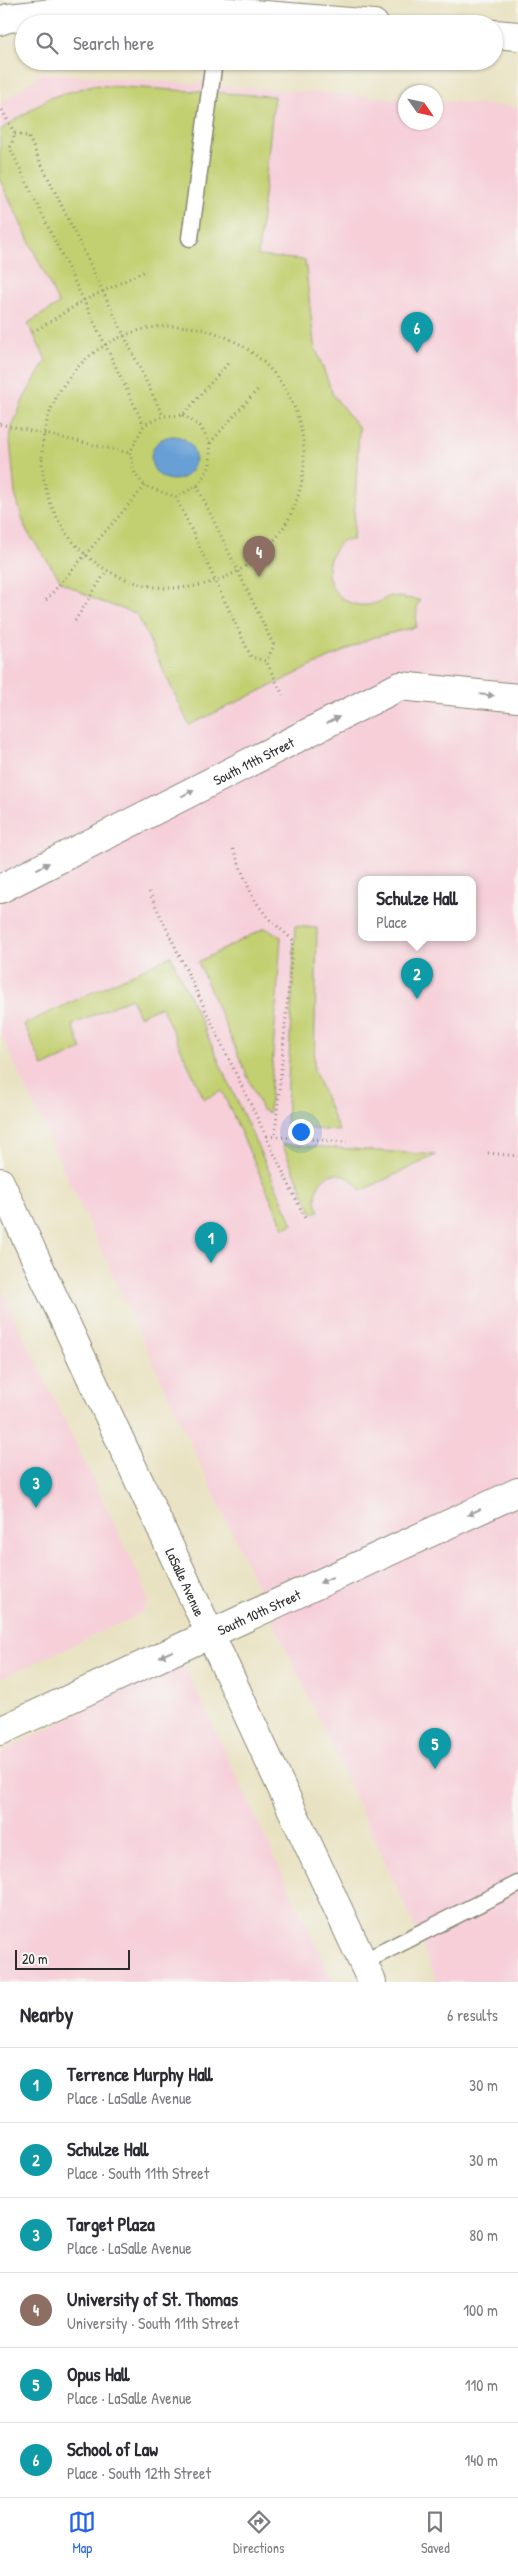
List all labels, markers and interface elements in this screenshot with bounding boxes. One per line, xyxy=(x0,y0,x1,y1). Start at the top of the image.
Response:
search box xyxy=(15,15,503,70)
icon: search xyxy=(33,29,61,57)
text: Search here xyxy=(73,30,154,56)
north arrow xyxy=(398,85,443,130)
pin: 6 xyxy=(401,312,433,353)
pin: 4 xyxy=(243,536,275,577)
one-way arrow xyxy=(480,691,496,699)
one-way arrow xyxy=(326,716,341,724)
street label: South 11th Street xyxy=(210,732,297,789)
one-way arrow xyxy=(181,789,196,797)
one-way arrow xyxy=(36,862,51,871)
popup xyxy=(358,876,476,941)
text: Schulze Hall xyxy=(376,885,458,911)
text: Place xyxy=(376,911,407,933)
pin: 2 xyxy=(401,958,433,999)
your location xyxy=(288,1119,314,1145)
pin: 1 xyxy=(195,1222,227,1263)
pin: 3 xyxy=(20,1467,52,1508)
one-way arrow xyxy=(467,1509,481,1517)
street label: LaSalle Avenue xyxy=(162,1545,210,1619)
one-way arrow xyxy=(319,1576,333,1584)
street label: South 10th Street xyxy=(214,1584,304,1639)
one-way arrow xyxy=(159,1650,173,1658)
pin: 5 xyxy=(419,1728,451,1769)
scale bar xyxy=(15,1947,130,1970)
text: 20 m xyxy=(22,1949,48,1968)
text: Nearby xyxy=(20,2000,73,2029)
text: 6 results xyxy=(447,2004,498,2026)
text: Terrence Murphy Hall xyxy=(67,2061,213,2087)
text: 1 xyxy=(33,2074,39,2096)
text: 30 m xyxy=(469,2074,498,2096)
text: Place · LaSalle Avenue xyxy=(67,2087,192,2109)
text: Schulze Hall xyxy=(67,2136,148,2162)
text: 2 xyxy=(32,2149,40,2171)
text: 30 m xyxy=(469,2149,498,2171)
text: Place · South 11th Street xyxy=(67,2162,209,2184)
text: Target Plaza xyxy=(67,2211,155,2237)
text: 3 xyxy=(32,2224,40,2246)
text: 80 m xyxy=(469,2224,498,2246)
text: Place · LaSalle Avenue xyxy=(67,2237,192,2259)
text: University of St. Thomas xyxy=(67,2286,238,2312)
text: 4 xyxy=(33,2299,39,2321)
text: 100 m xyxy=(463,2299,498,2321)
text: University · South 11th Street xyxy=(67,2312,239,2334)
text: Opus Hall xyxy=(67,2361,130,2387)
text: 5 xyxy=(33,2374,39,2396)
text: 110 m xyxy=(465,2374,498,2396)
text: Place · LaSalle Avenue xyxy=(67,2387,192,2409)
text: School of Law xyxy=(67,2436,158,2462)
text: 6 xyxy=(33,2449,39,2471)
text: 140 m xyxy=(464,2449,498,2471)
text: Place · South 12th Street xyxy=(67,2462,211,2484)
tab: Map xyxy=(68,2508,96,2557)
tab: Directions xyxy=(233,2508,284,2557)
tab: Saved xyxy=(421,2508,450,2557)

